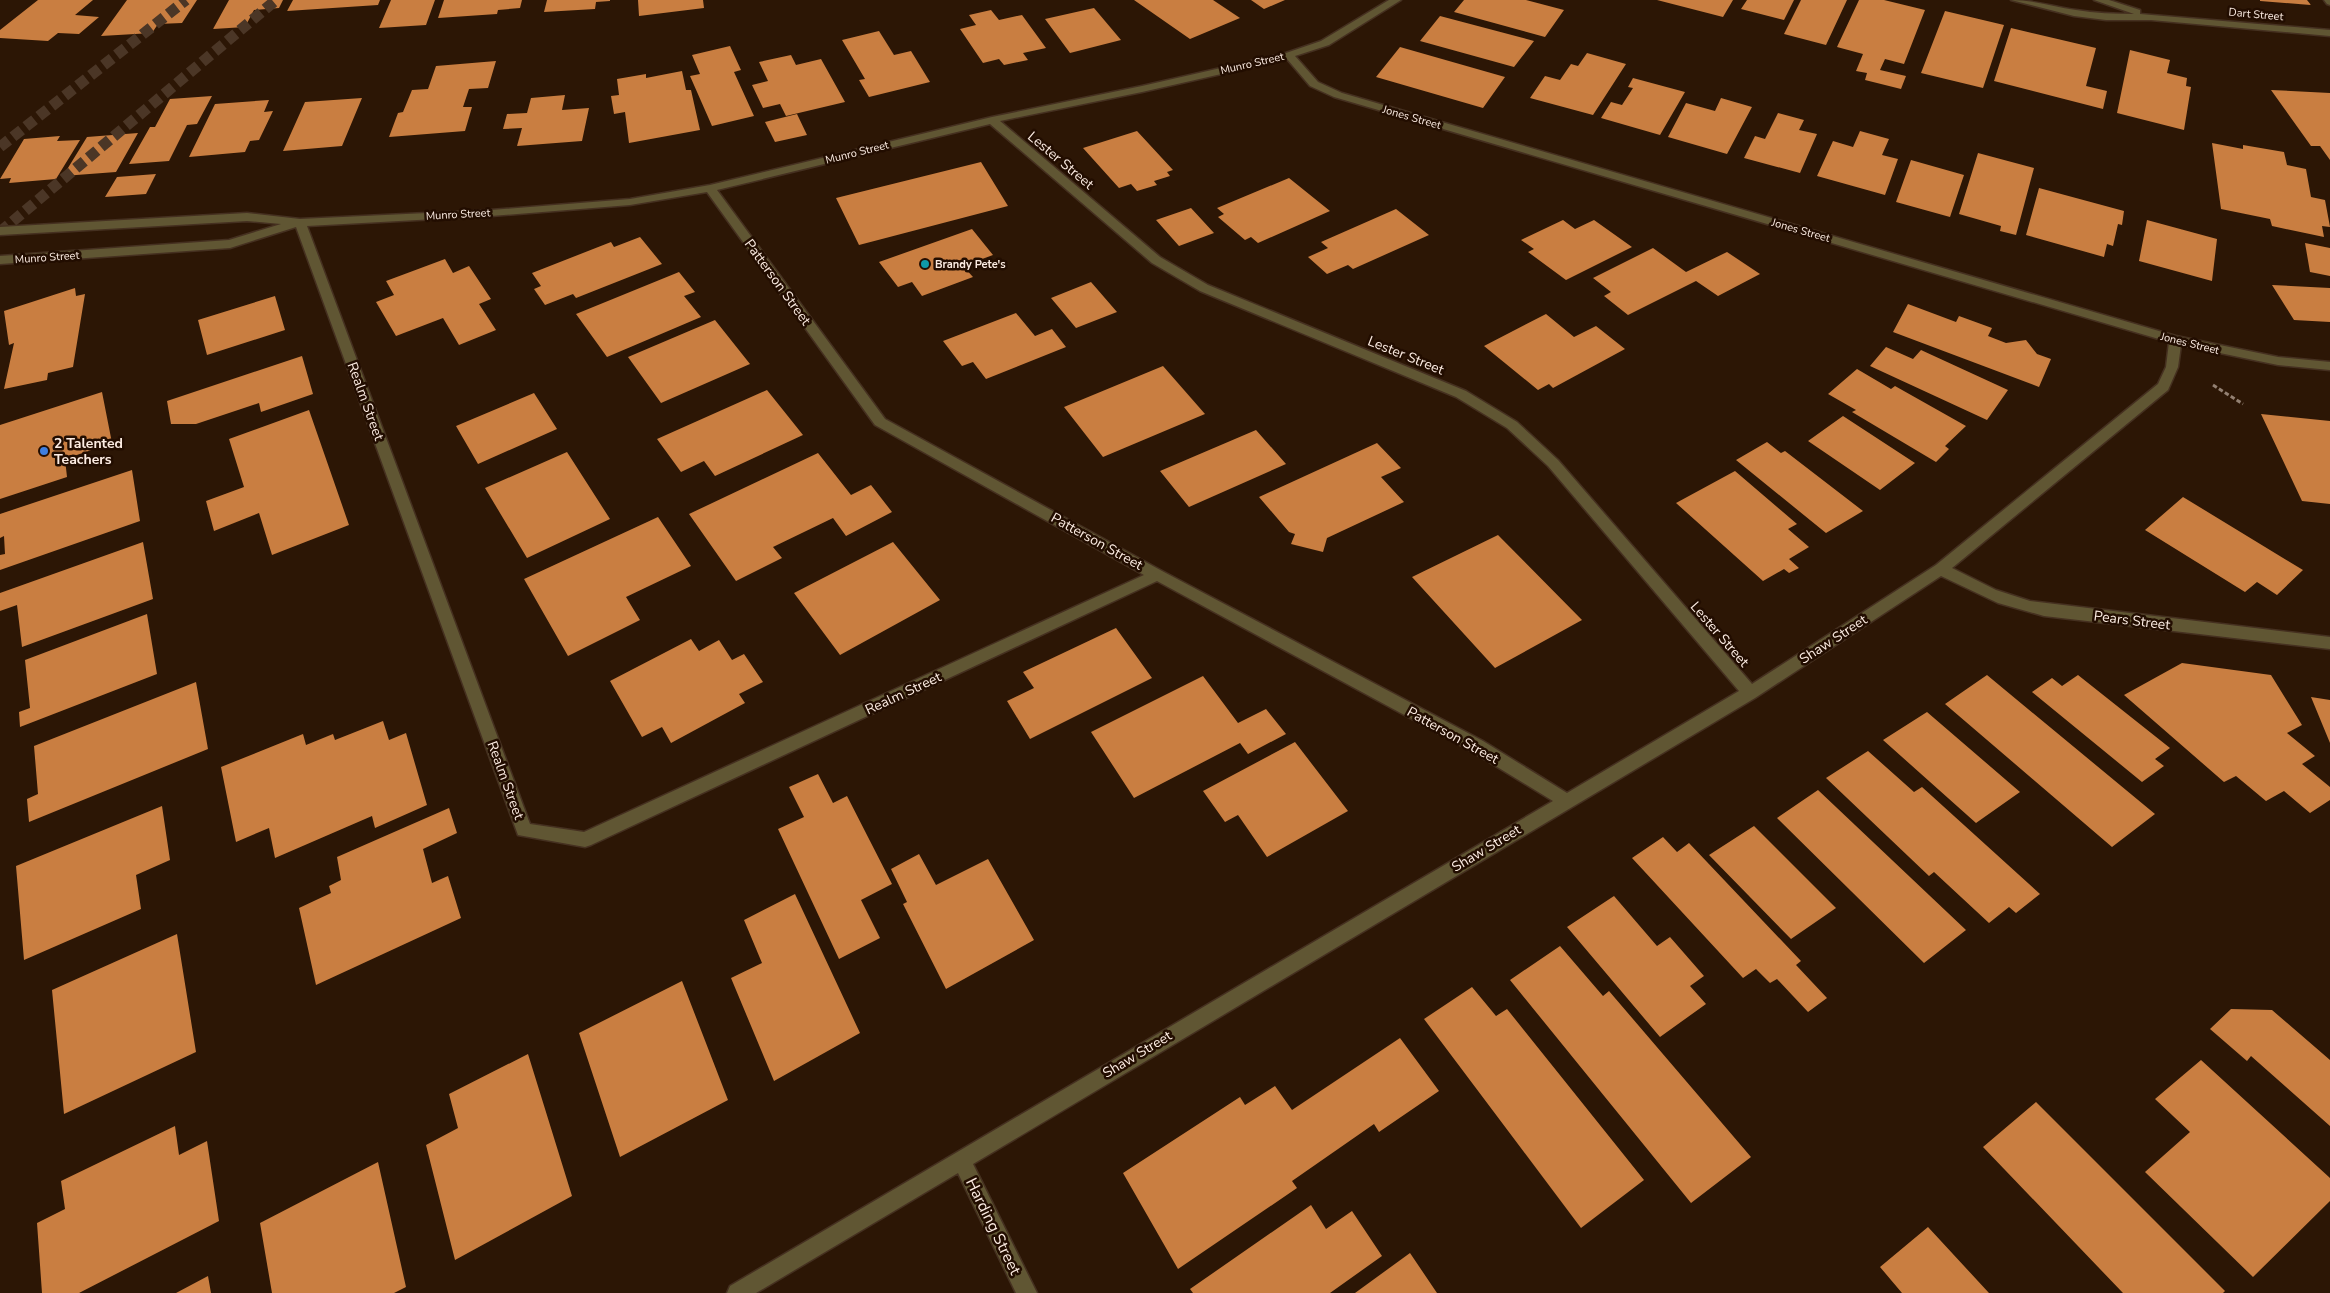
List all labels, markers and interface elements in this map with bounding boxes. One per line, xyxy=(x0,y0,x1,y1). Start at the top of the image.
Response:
street label: Dart Street xyxy=(2228,5,2284,24)
street label: Munro Street xyxy=(1219,49,1285,78)
street label: Jones Street xyxy=(1380,102,1443,133)
street label: Lester Street xyxy=(1024,127,1098,194)
street label: Munro Street xyxy=(824,137,890,168)
street label: Munro Street xyxy=(425,205,491,224)
street label: Jones Street xyxy=(1769,215,1832,246)
street label: Patterson Street xyxy=(740,235,815,329)
street label: Munro Street xyxy=(14,248,80,267)
place label: Brandy Pete's xyxy=(935,257,1006,272)
marker: Brandy Pete's xyxy=(919,258,931,270)
street label: Jones Street xyxy=(2158,329,2221,358)
street label: Lester Street xyxy=(1365,332,1447,379)
street label: Realm Street xyxy=(343,359,389,443)
place label: 2 Talented Teachers xyxy=(54,434,123,469)
marker: 2 Talented Teachers xyxy=(38,445,50,457)
street label: Patterson Street xyxy=(1047,508,1146,575)
street label: Lester Street xyxy=(1686,598,1753,671)
street label: Pears Street xyxy=(2093,606,2171,635)
street label: Shaw Street xyxy=(1796,610,1871,668)
street label: Realm Street xyxy=(862,667,944,719)
street label: Patterson Street xyxy=(1403,702,1502,769)
street label: Realm Street xyxy=(483,738,529,822)
street label: Shaw Street xyxy=(1448,820,1524,877)
street label: Shaw Street xyxy=(1099,1026,1175,1083)
street label: Harding Street xyxy=(960,1174,1026,1279)

